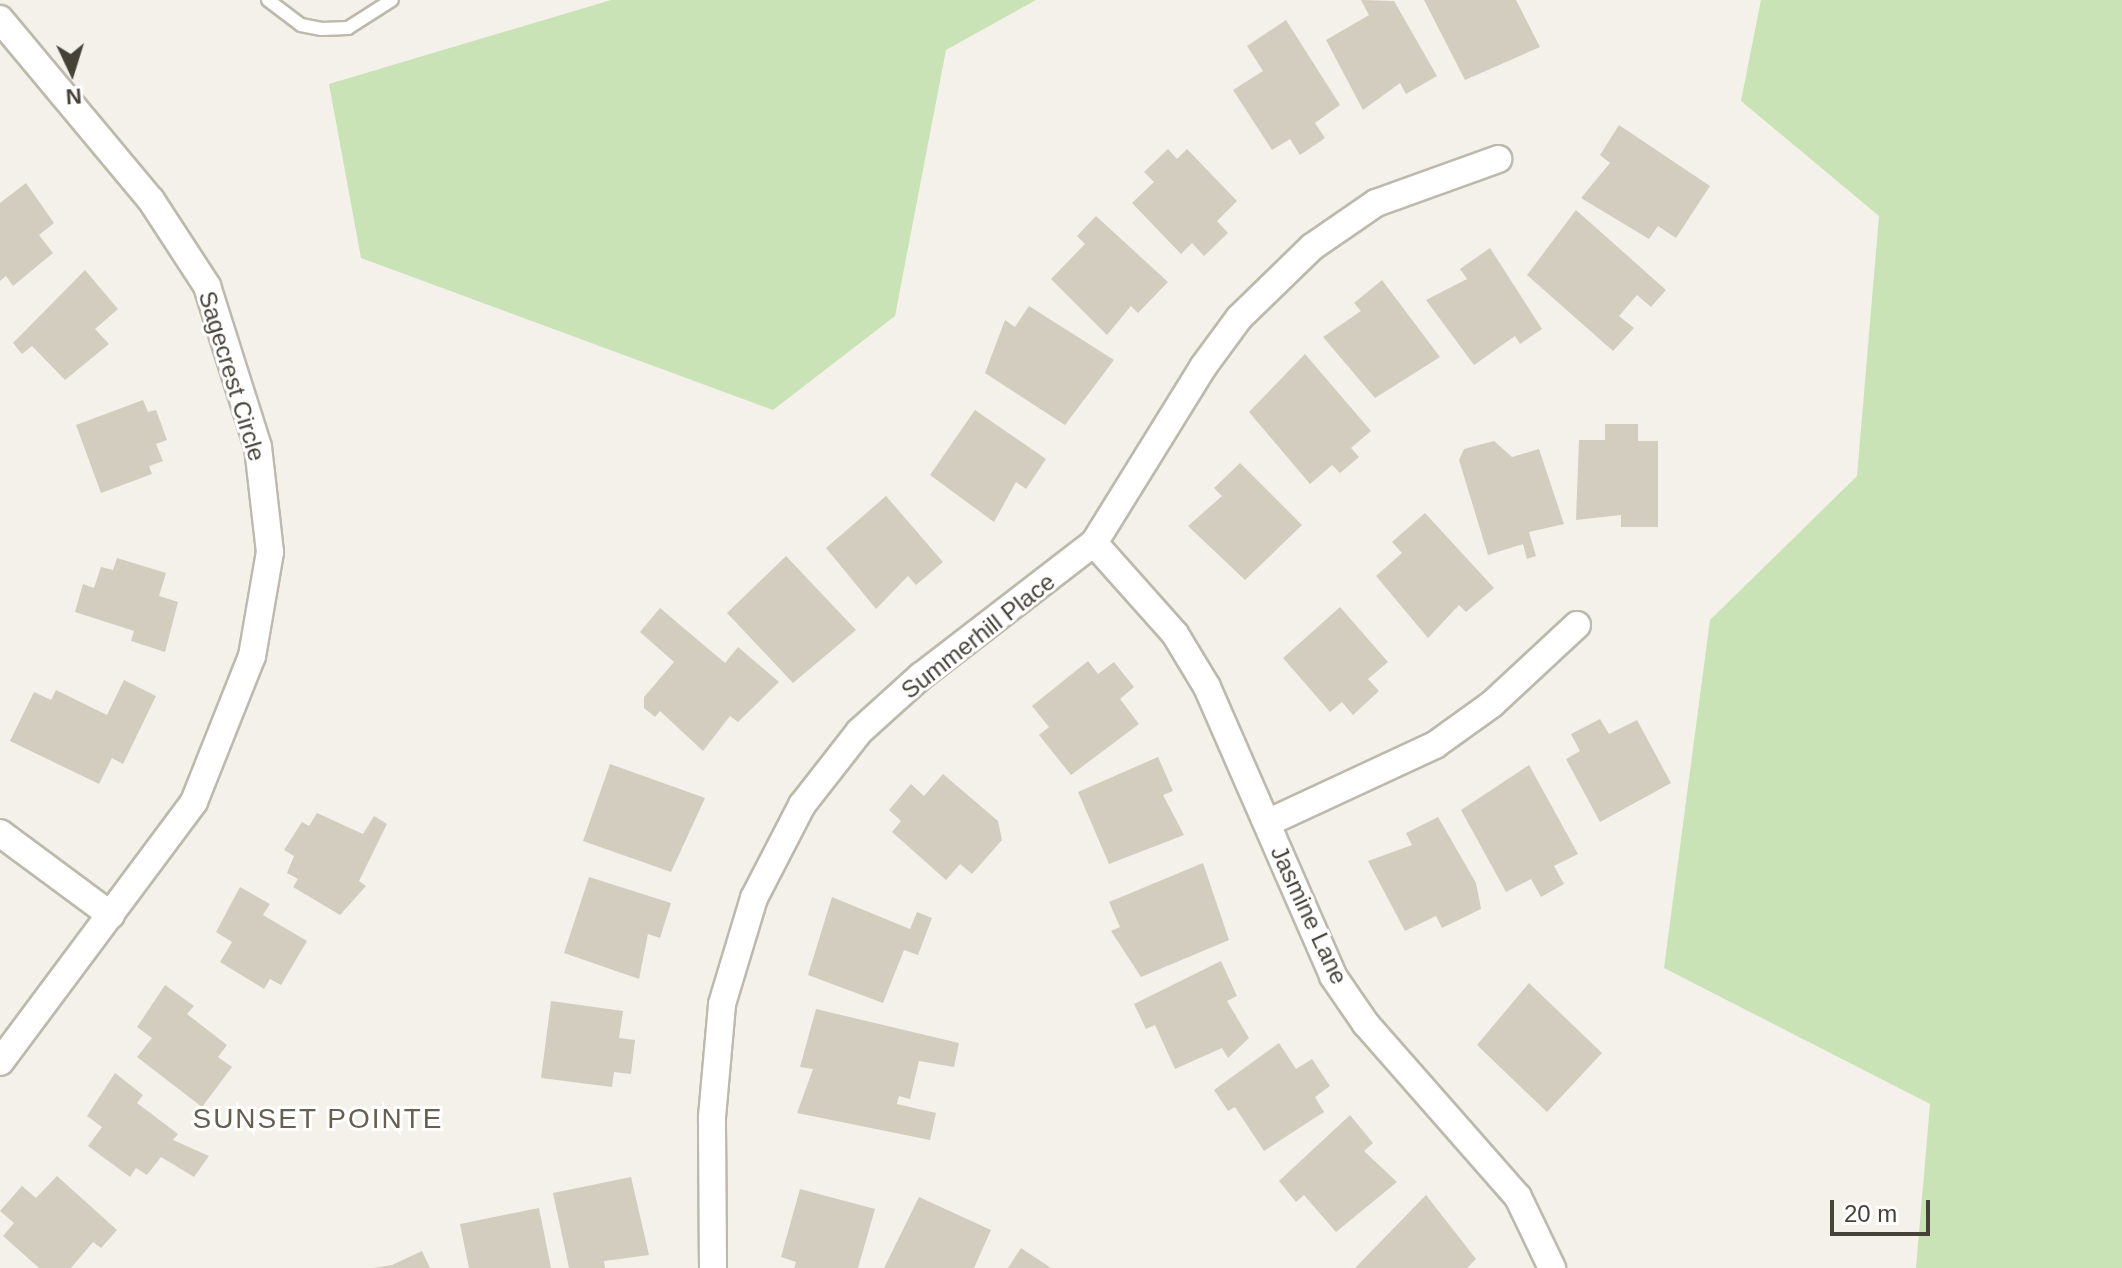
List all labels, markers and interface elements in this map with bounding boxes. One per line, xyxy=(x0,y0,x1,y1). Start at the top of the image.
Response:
north arrow xyxy=(32,32,112,112)
text: N xyxy=(65,83,83,109)
street label: Sagecrest Circle xyxy=(192,288,272,464)
street label: Summerhill Place xyxy=(896,567,1060,705)
street label: Jasmine Lane xyxy=(1264,841,1354,989)
district label: SUNSET POINTE xyxy=(192,1102,444,1136)
scale bar xyxy=(1834,1184,1934,1234)
text: 20 m xyxy=(1844,1200,1897,1227)

